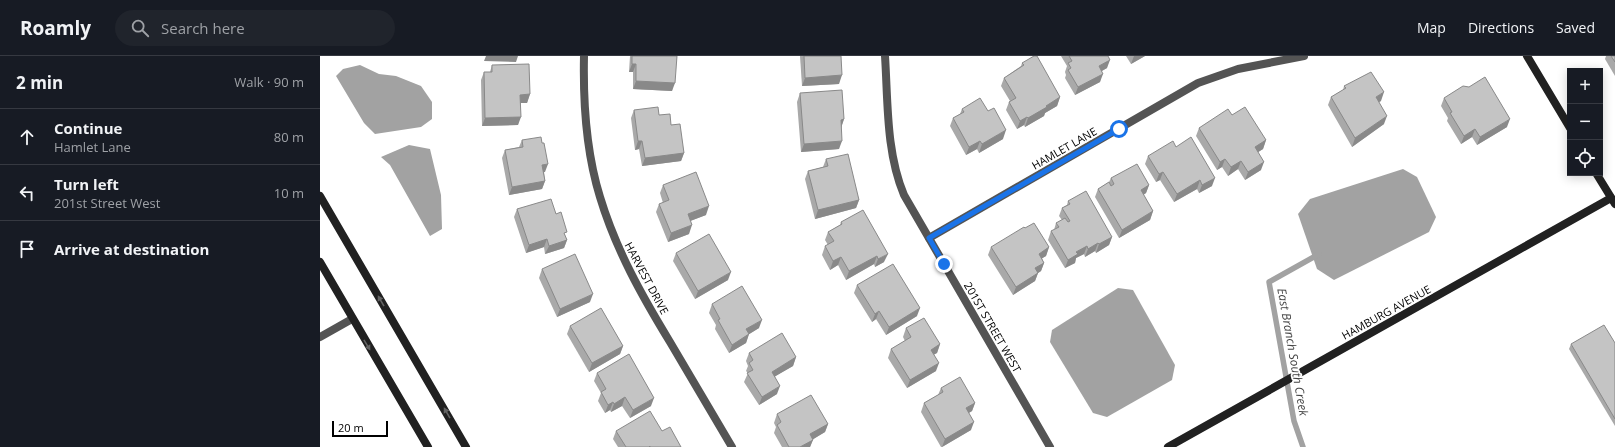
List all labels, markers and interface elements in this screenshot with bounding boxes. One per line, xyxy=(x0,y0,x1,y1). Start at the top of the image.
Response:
search box xyxy=(115,10,395,46)
text: Roamly xyxy=(20,15,91,41)
icon: search xyxy=(129,17,151,39)
text: Search here xyxy=(161,18,245,38)
text: Map xyxy=(1417,18,1446,37)
text: Directions xyxy=(1468,18,1534,37)
text: Saved xyxy=(1556,18,1595,37)
map controls xyxy=(1567,68,1603,176)
button: + xyxy=(1567,68,1603,104)
text: 2 min xyxy=(16,71,63,94)
text: Walk · 90 m xyxy=(234,73,304,91)
button: − xyxy=(1567,104,1603,140)
text: Continue xyxy=(54,118,122,138)
route start xyxy=(1110,120,1128,138)
street label: HAMLET LANE xyxy=(1029,123,1099,173)
icon: ahead xyxy=(16,126,38,148)
text: 80 m xyxy=(274,128,304,146)
text: Hamlet Lane xyxy=(54,138,131,156)
button: locate xyxy=(1567,140,1603,176)
text: Turn left xyxy=(54,174,119,194)
icon: left xyxy=(16,182,38,204)
text: 10 m xyxy=(274,184,304,202)
text: 201st Street West xyxy=(54,194,160,212)
icon: arrive xyxy=(16,238,38,260)
text: Arrive at destination xyxy=(54,239,209,259)
street label: HARVEST DRIVE xyxy=(622,239,672,317)
route end xyxy=(935,255,953,273)
street label: 201ST STREET WEST xyxy=(961,279,1025,375)
street label: HAMBURG AVENUE xyxy=(1339,281,1433,343)
water label: East Branch South Creek xyxy=(1273,287,1313,418)
one-way arrow xyxy=(378,295,385,307)
one-way arrow xyxy=(364,339,371,351)
one-way arrow xyxy=(443,407,450,419)
scale bar xyxy=(332,419,388,438)
text: 20 m xyxy=(338,420,364,435)

